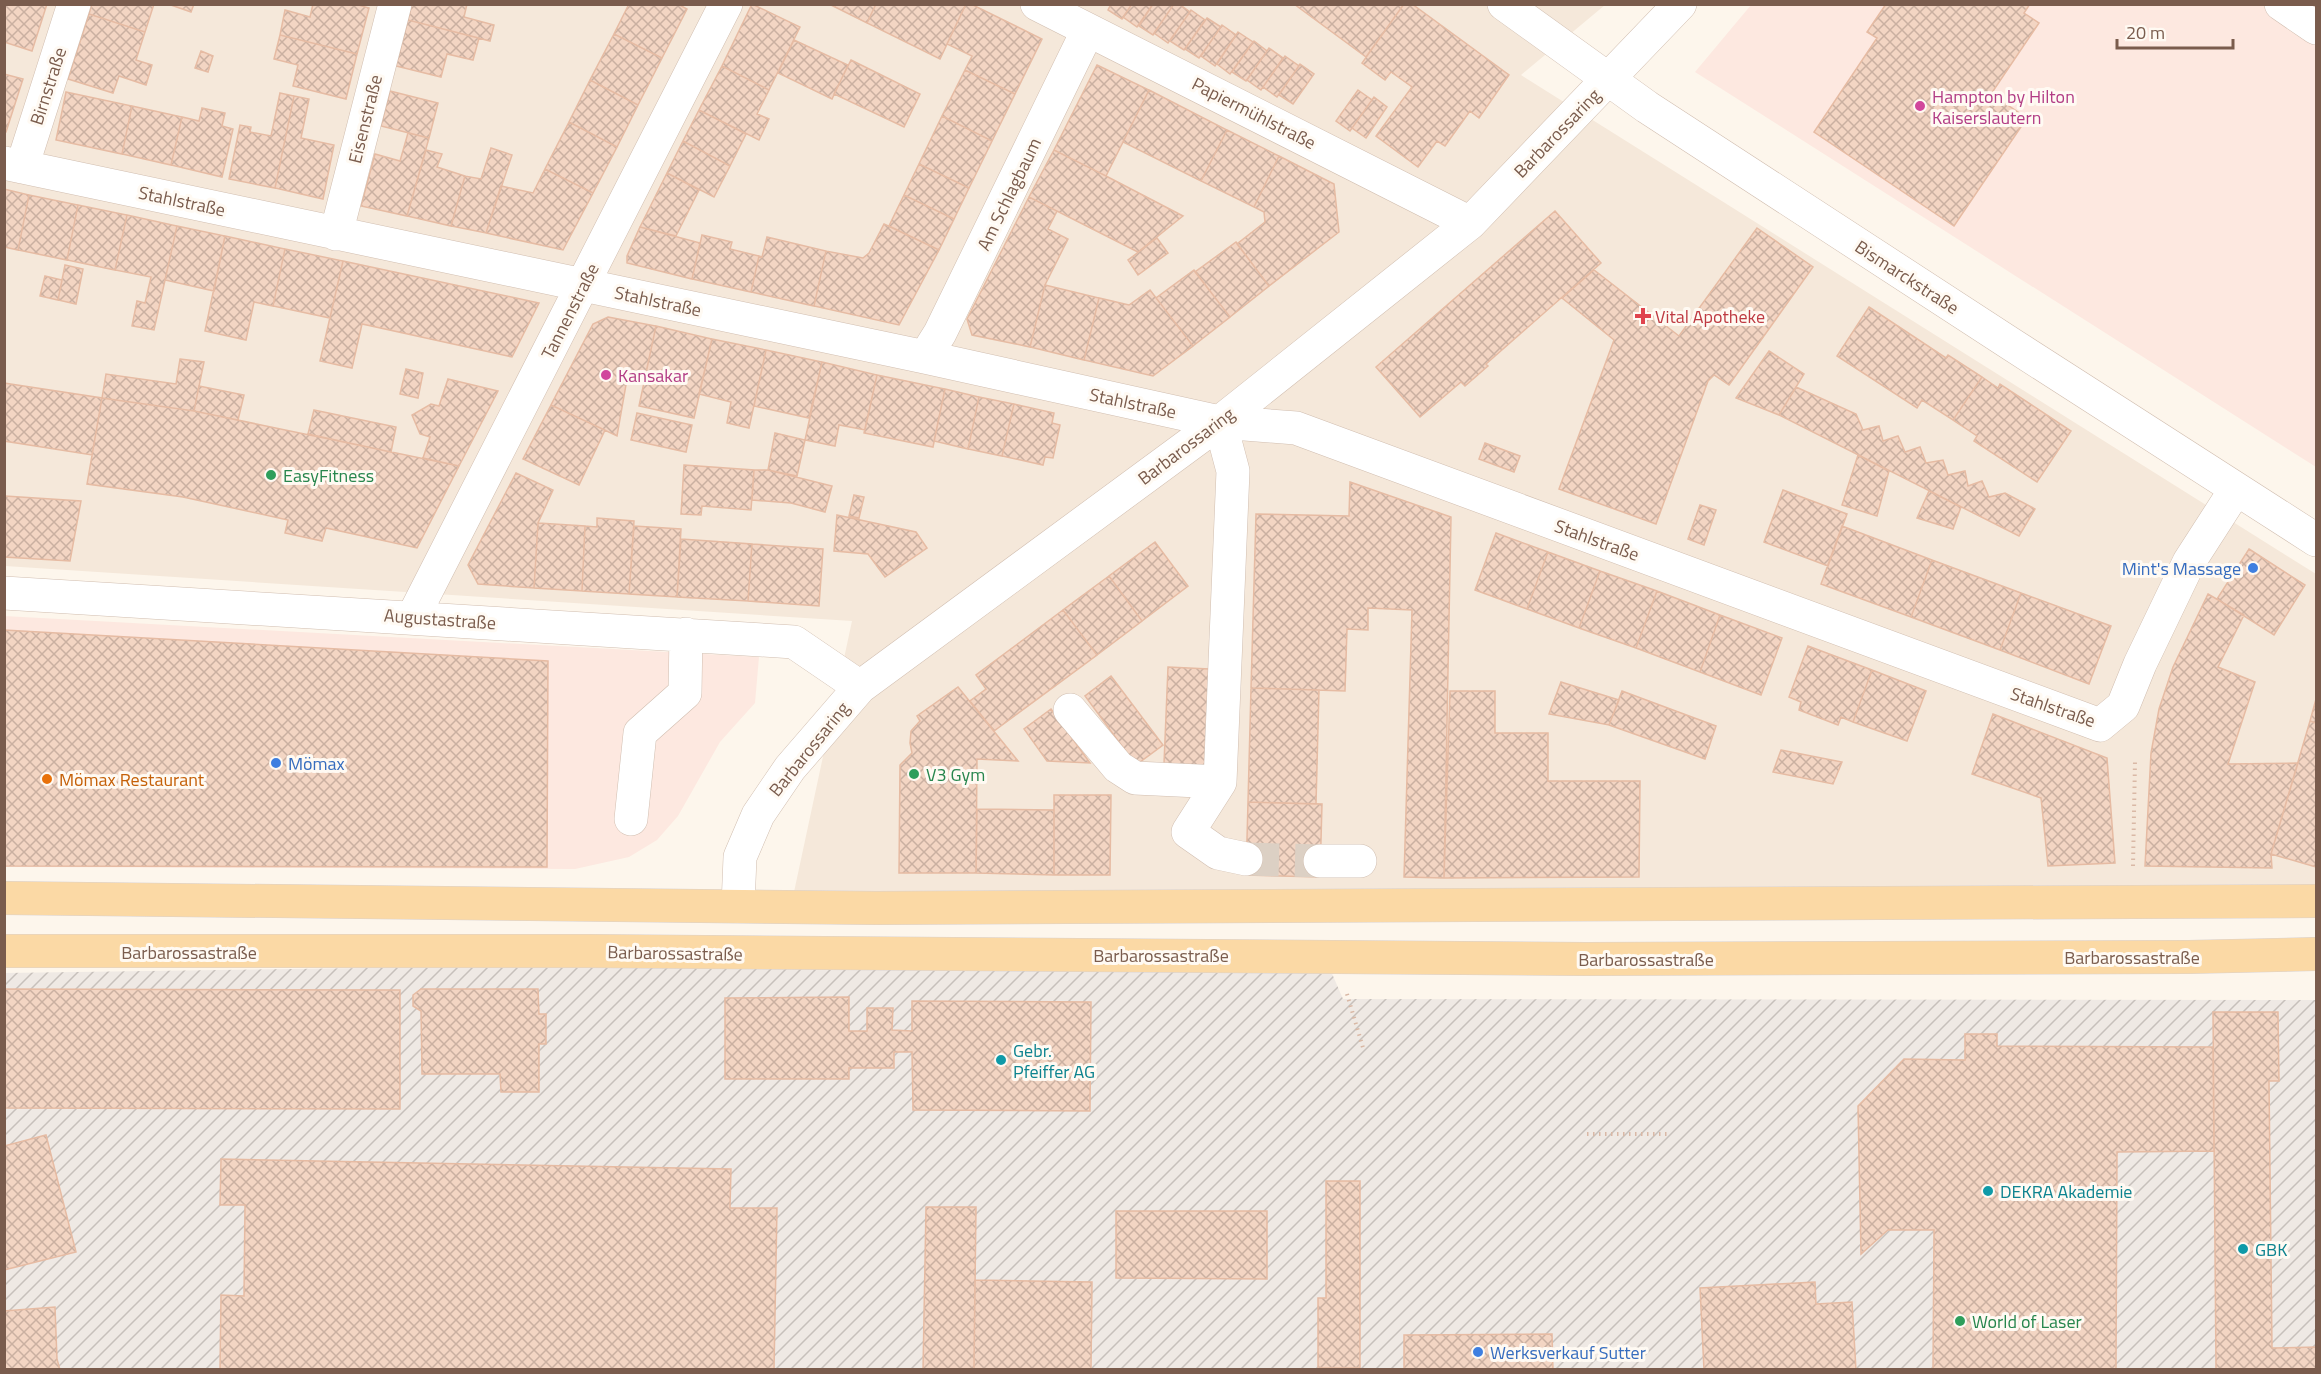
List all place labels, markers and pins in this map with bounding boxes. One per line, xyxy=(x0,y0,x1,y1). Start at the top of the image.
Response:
place label: Hampton by Hilton Kaiserslautern xyxy=(1932,83,2075,131)
marker: Hampton by Hilton Kaiserslautern xyxy=(1913,99,1927,113)
place label: Vital Apotheke xyxy=(1655,303,1765,330)
marker: Vital Apotheke xyxy=(1636,309,1650,323)
place label: Kansakar xyxy=(618,362,688,389)
marker: Kansakar xyxy=(599,368,613,382)
place label: EasyFitness xyxy=(283,462,374,489)
marker: EasyFitness xyxy=(264,468,278,482)
place label: Mint's Massage xyxy=(2122,555,2241,582)
marker: Mint's Massage xyxy=(2246,561,2260,575)
place label: Mömax xyxy=(288,750,345,777)
marker: Mömax xyxy=(269,756,283,770)
place label: V3 Gym xyxy=(926,761,985,788)
place label: Mömax Restaurant xyxy=(59,766,205,793)
marker: V3 Gym xyxy=(907,767,921,781)
marker: Mömax Restaurant xyxy=(40,772,54,786)
place label: Gebr. Pfeiffer AG xyxy=(1013,1037,1095,1085)
marker: Gebr. Pfeiffer AG xyxy=(994,1053,1008,1067)
place label: DEKRA Akademie xyxy=(2000,1178,2132,1205)
marker: DEKRA Akademie xyxy=(1981,1184,1995,1198)
place label: GBK xyxy=(2255,1236,2287,1263)
marker: GBK xyxy=(2236,1242,2250,1256)
place label: World of Laser xyxy=(1972,1308,2082,1335)
marker: World of Laser xyxy=(1953,1314,1967,1328)
place label: Werksverkauf Sutter xyxy=(1490,1339,1646,1366)
marker: Werksverkauf Sutter xyxy=(1471,1345,1485,1359)

